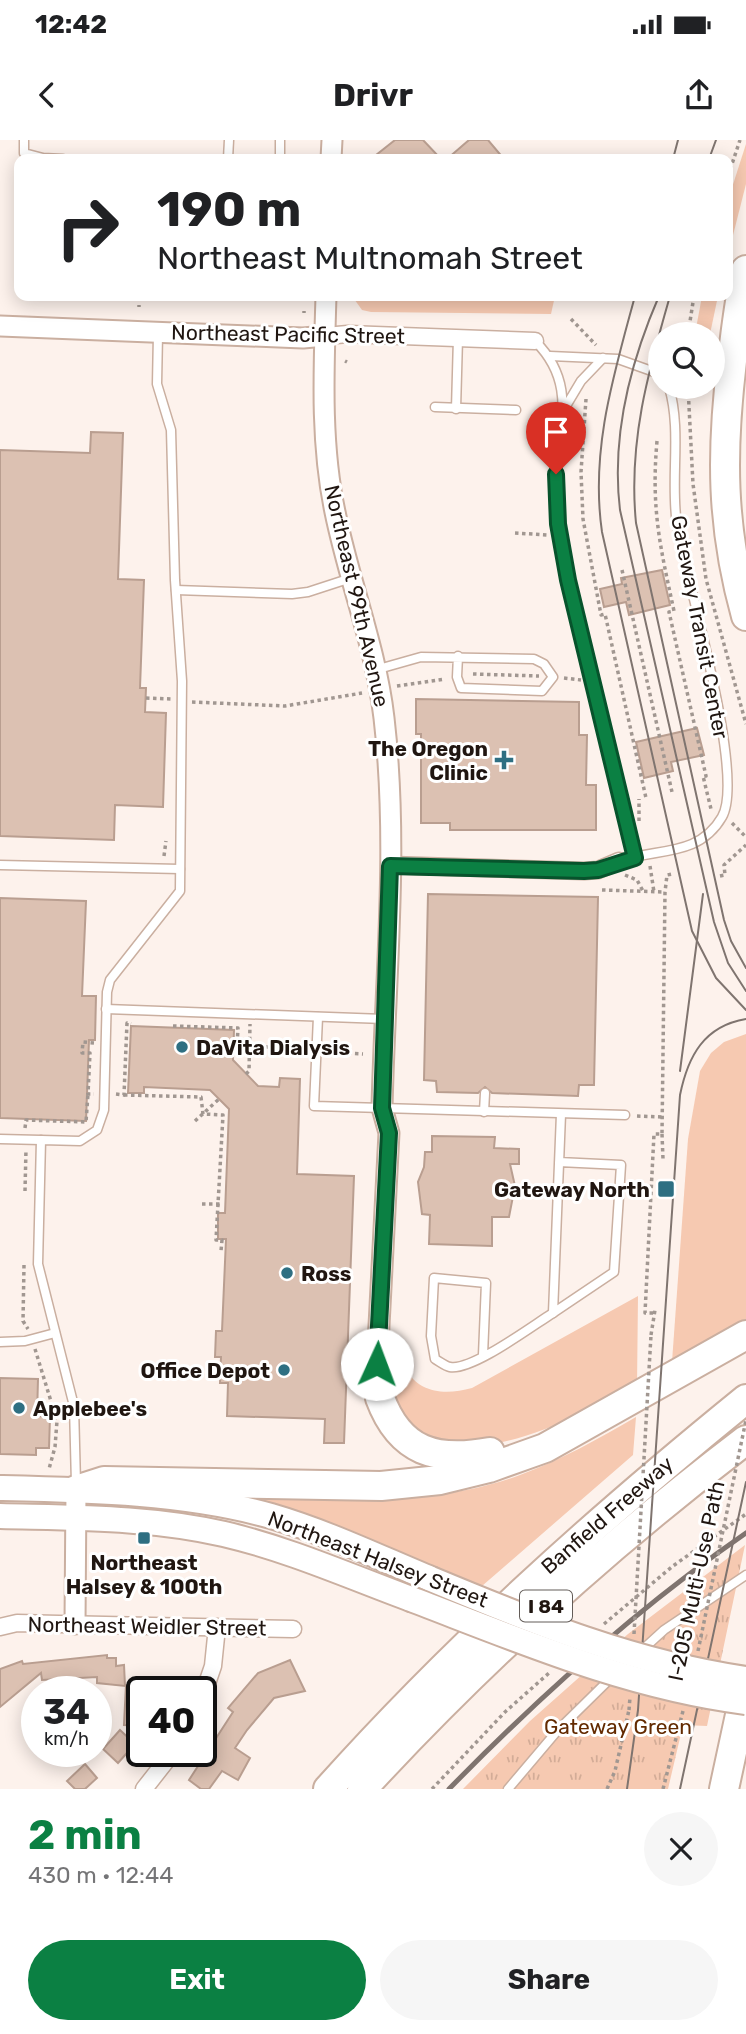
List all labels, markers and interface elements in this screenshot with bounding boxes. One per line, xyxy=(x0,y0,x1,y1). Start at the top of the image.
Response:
text: 12:42 xyxy=(35,9,107,40)
icon: back xyxy=(28,76,66,114)
text: Drivr xyxy=(333,76,413,114)
icon: share xyxy=(680,76,718,114)
text: 190 m xyxy=(157,180,301,238)
icon: right xyxy=(42,182,133,273)
text: Northeast Multnomah Street xyxy=(157,239,583,277)
street label: Northeast Pacific Street xyxy=(171,319,405,349)
map controls xyxy=(648,322,725,399)
button: search xyxy=(648,322,725,399)
pin xyxy=(526,402,586,474)
icon: arrive xyxy=(537,413,575,451)
street label: Northeast 99th Avenue xyxy=(319,483,395,709)
street label: Gateway Transit Center xyxy=(666,513,734,741)
place label: The Oregon Clinic xyxy=(368,736,488,785)
marker: The Oregon Clinic xyxy=(494,750,514,770)
place label: DaVita Dialysis xyxy=(196,1035,350,1060)
marker: DaVita Dialysis xyxy=(174,1039,190,1055)
place label: Gateway North xyxy=(494,1177,650,1202)
marker: Gateway North xyxy=(656,1179,676,1199)
place label: Ross xyxy=(301,1261,351,1286)
marker: Ross xyxy=(279,1265,295,1281)
position arrow xyxy=(340,1327,414,1401)
place label: Office Depot xyxy=(141,1358,270,1383)
marker: Office Depot xyxy=(276,1362,292,1378)
place label: Applebee's xyxy=(33,1396,147,1421)
marker: Applebee's xyxy=(11,1400,27,1416)
street label: Banfield Freeway xyxy=(536,1451,678,1579)
street label: I-205 Multi-Use Path xyxy=(663,1479,729,1683)
street label: Northeast Halsey Street xyxy=(264,1505,492,1613)
marker: Northeast Halsey & 100th xyxy=(136,1530,152,1546)
place label: Northeast Halsey & 100th xyxy=(66,1550,222,1599)
road number: I 84 xyxy=(520,1590,572,1622)
street label: Northeast Weidler Street xyxy=(27,1611,267,1641)
speed limit sign: 40 xyxy=(126,1676,217,1767)
text: 34 xyxy=(43,1691,90,1733)
park label: Gateway Green xyxy=(544,1714,692,1739)
text: km/h xyxy=(44,1728,89,1750)
text: 2 min xyxy=(28,1810,142,1860)
button: close xyxy=(644,1812,718,1886)
text: 430 m · 12:44 xyxy=(28,1861,173,1889)
button: Exit xyxy=(28,1940,366,2020)
button: Share xyxy=(380,1940,718,2020)

